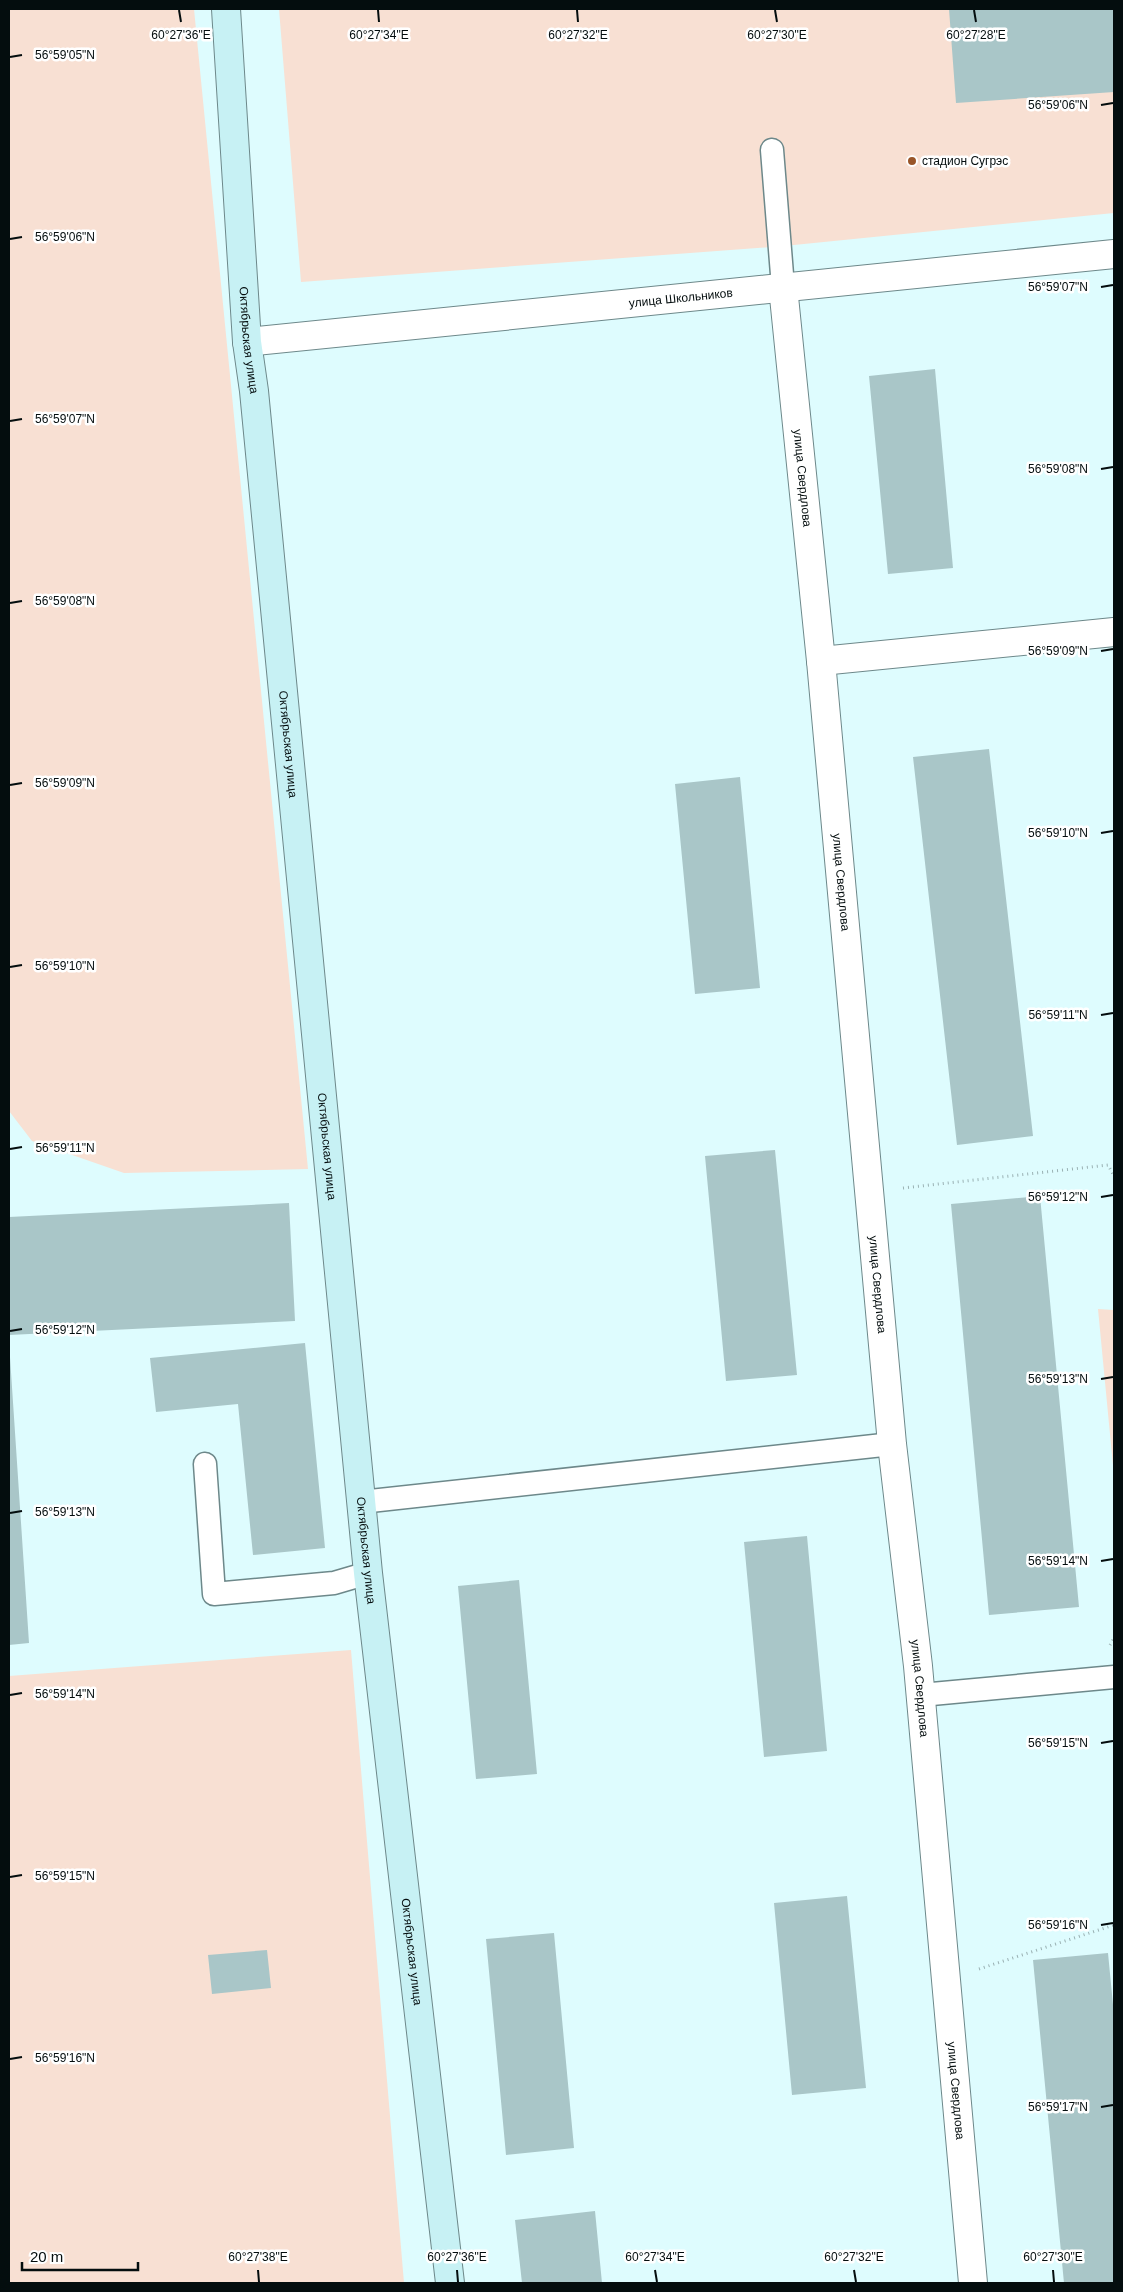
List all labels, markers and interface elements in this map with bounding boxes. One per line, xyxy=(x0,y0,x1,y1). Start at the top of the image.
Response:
text: 60°27'36"E xyxy=(151,28,211,42)
text: 60°27'34"E xyxy=(349,28,409,42)
text: 60°27'32"E xyxy=(548,28,608,42)
text: 60°27'30"E xyxy=(747,28,807,42)
text: 60°27'28"E xyxy=(946,28,1006,42)
text: 56°59'05"N xyxy=(35,48,95,62)
text: 56°59'06"N xyxy=(1028,98,1088,112)
place label: стадион Сугрэс xyxy=(922,154,1008,168)
marker: стадион Сугрэс xyxy=(906,155,918,167)
text: 56°59'06"N xyxy=(35,230,95,244)
text: 56°59'07"N xyxy=(1028,280,1088,294)
street label: Октябрьская улица xyxy=(237,286,261,395)
street label: улица Школьников xyxy=(628,286,733,310)
text: 56°59'07"N xyxy=(35,412,95,426)
street label: улица Свердлова xyxy=(790,428,814,528)
text: 56°59'08"N xyxy=(1028,462,1088,476)
text: 56°59'08"N xyxy=(35,594,95,608)
text: 56°59'09"N xyxy=(1028,644,1088,658)
street label: Октябрьская улица xyxy=(276,690,300,799)
text: 56°59'09"N xyxy=(35,776,95,790)
text: 56°59'10"N xyxy=(1028,826,1088,840)
street label: улица Свердлова xyxy=(830,833,852,932)
text: 56°59'10"N xyxy=(35,959,95,973)
text: 56°59'11"N xyxy=(1028,1008,1088,1022)
street label: Октябрьская улица xyxy=(315,1092,339,1201)
text: 56°59'11"N xyxy=(35,1141,95,1155)
text: 56°59'12"N xyxy=(1028,1190,1088,1204)
street label: улица Свердлова xyxy=(866,1235,889,1334)
text: 56°59'12"N xyxy=(35,1323,95,1337)
text: 56°59'13"N xyxy=(1028,1372,1088,1386)
street label: Октябрьская улица xyxy=(354,1496,379,1605)
text: 56°59'13"N xyxy=(35,1505,95,1519)
text: 56°59'14"N xyxy=(1028,1554,1088,1568)
street label: улица Свердлова xyxy=(908,1639,931,1738)
text: 56°59'14"N xyxy=(35,1687,95,1701)
text: 56°59'15"N xyxy=(1028,1736,1088,1750)
text: 56°59'15"N xyxy=(35,1869,95,1883)
street label: Октябрьская улица xyxy=(399,1898,425,2006)
text: 56°59'16"N xyxy=(1028,1918,1088,1932)
street label: улица Свердлова xyxy=(945,2041,967,2140)
text: 56°59'16"N xyxy=(35,2051,95,2065)
text: 56°59'17"N xyxy=(1028,2100,1088,2114)
scale bar xyxy=(22,2240,139,2272)
text: 20 m xyxy=(30,2248,63,2265)
text: 60°27'38"E xyxy=(228,2250,288,2264)
text: 60°27'36"E xyxy=(427,2250,487,2264)
text: 60°27'34"E xyxy=(625,2250,685,2264)
text: 60°27'32"E xyxy=(824,2250,884,2264)
text: 60°27'30"E xyxy=(1023,2250,1083,2264)

